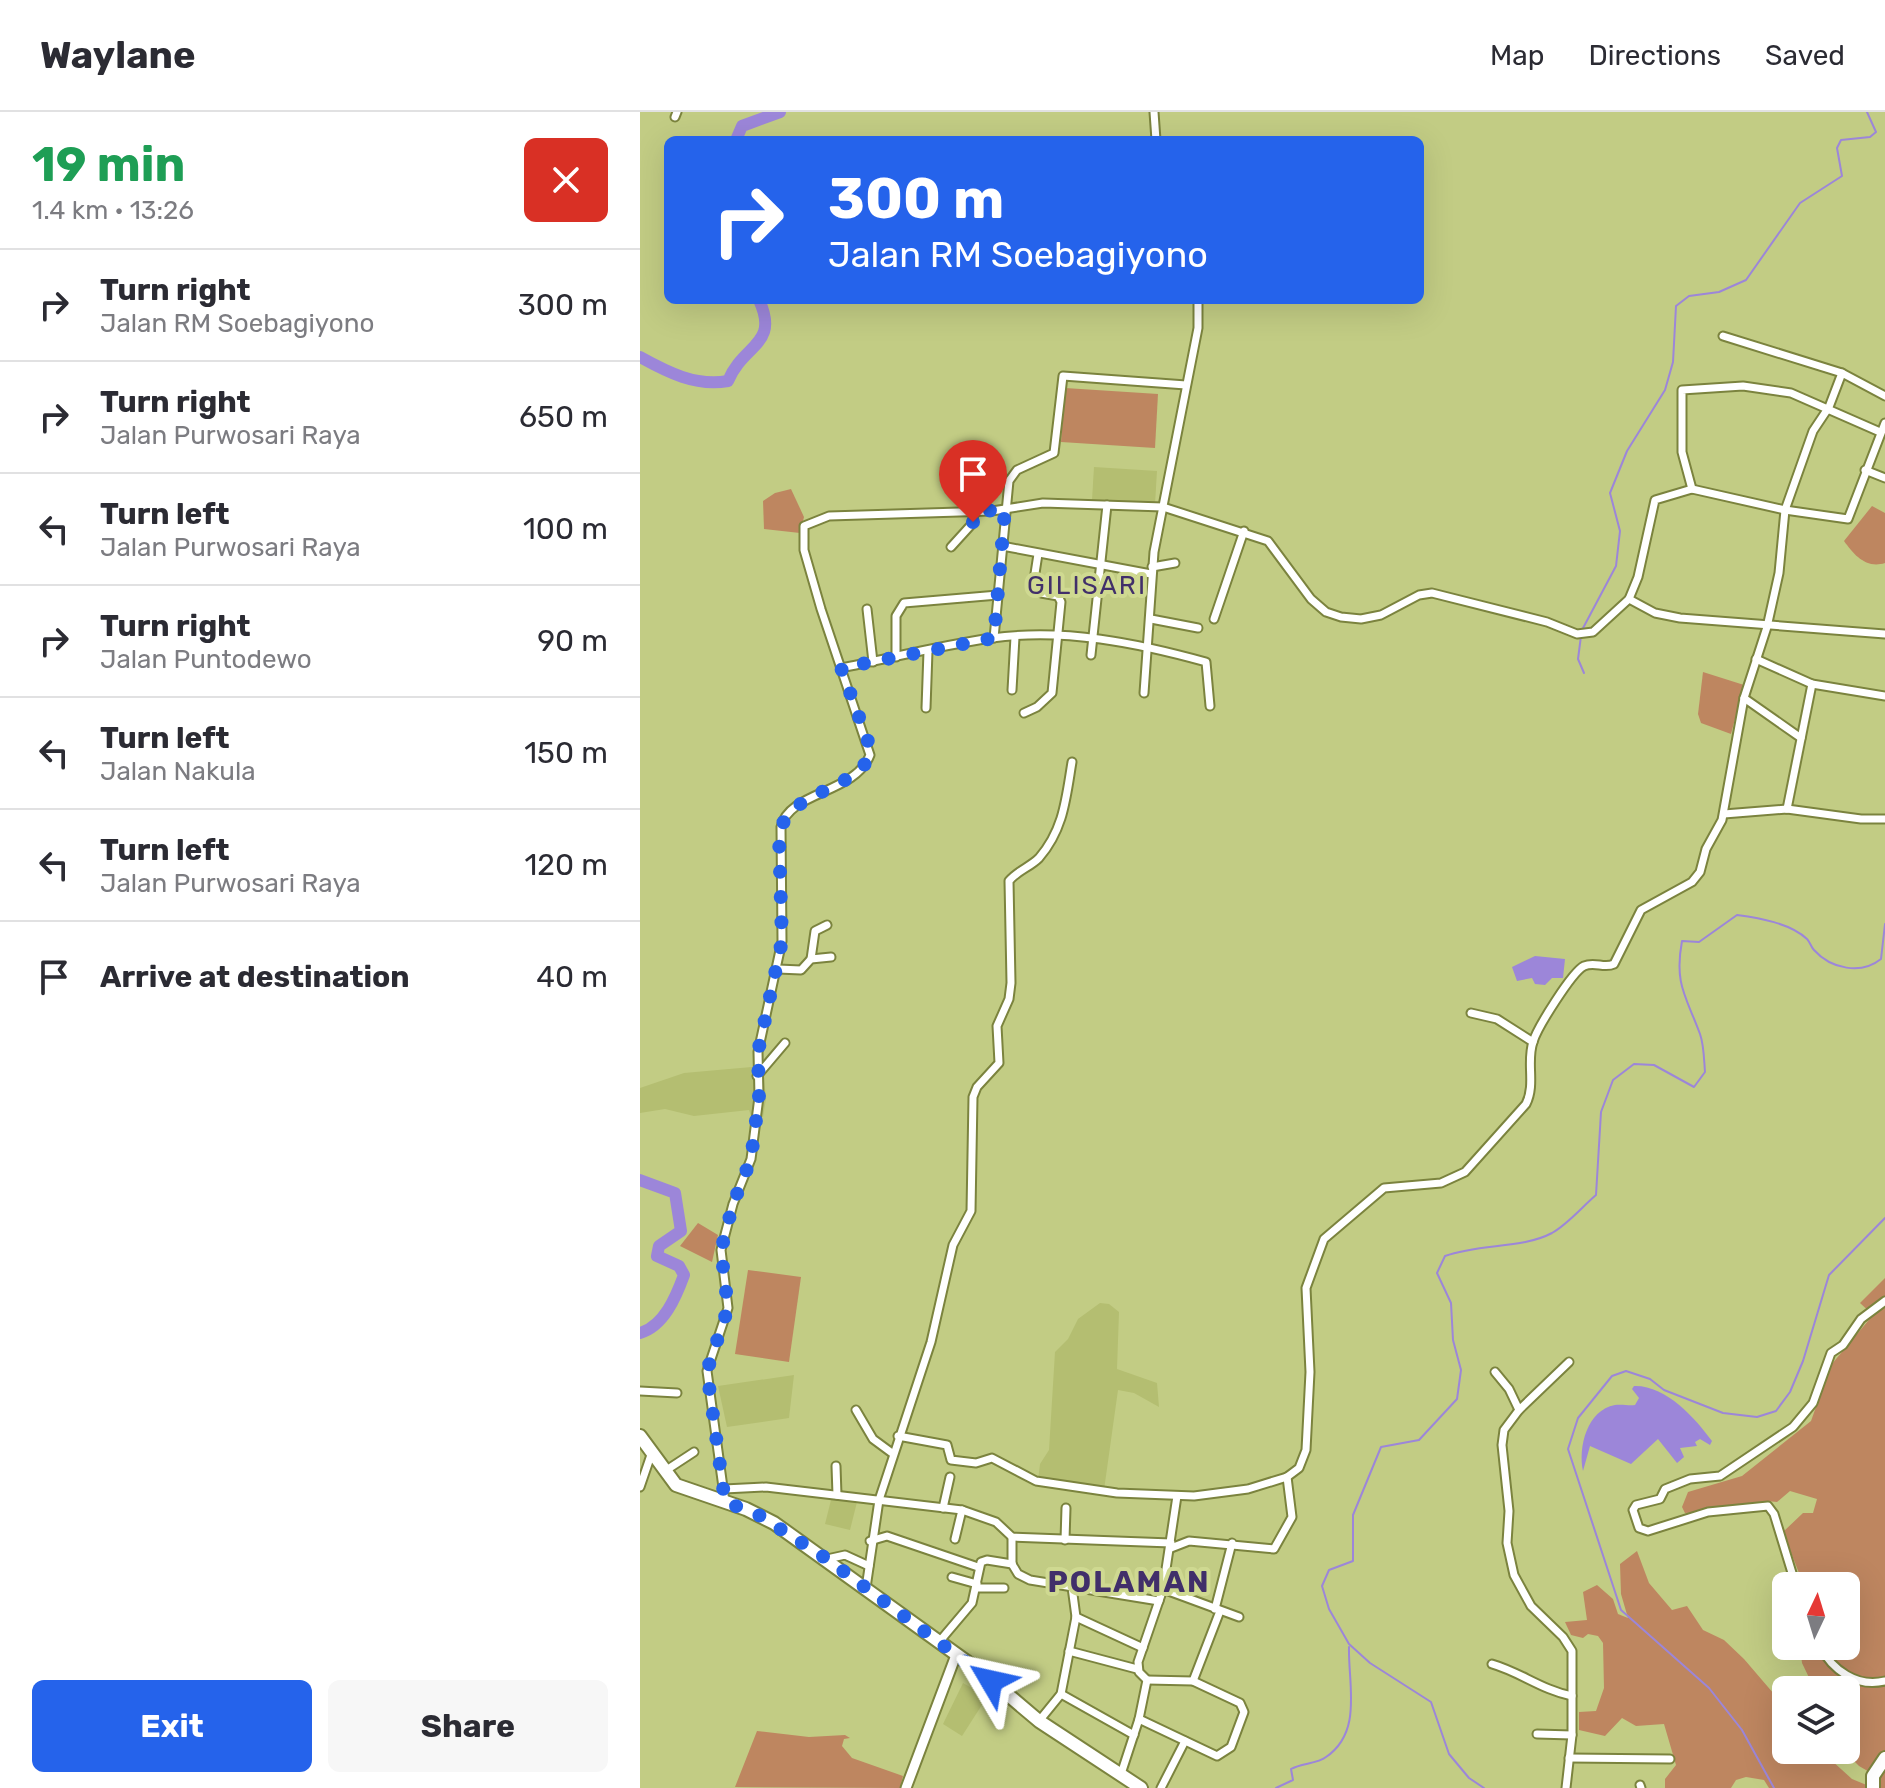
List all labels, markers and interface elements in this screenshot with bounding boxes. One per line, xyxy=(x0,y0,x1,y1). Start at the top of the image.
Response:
text: Waylane xyxy=(40,32,196,78)
text: Map xyxy=(1490,39,1544,72)
text: Directions xyxy=(1588,39,1721,72)
text: Saved xyxy=(1765,39,1845,72)
text: 19 min xyxy=(32,136,185,193)
button: close xyxy=(524,138,608,222)
text: 300 m xyxy=(828,166,1004,232)
icon: right xyxy=(696,168,800,272)
text: 1.4 km · 13:26 xyxy=(32,195,194,226)
text: Jalan RM Soebagiyono xyxy=(828,233,1208,276)
text: Turn right xyxy=(100,272,251,308)
icon: right xyxy=(32,283,76,327)
text: 300 m xyxy=(518,287,608,323)
text: Jalan RM Soebagiyono xyxy=(100,308,374,339)
text: Turn right xyxy=(100,384,251,420)
icon: right xyxy=(32,395,76,439)
text: 650 m xyxy=(519,399,608,435)
text: Jalan Purwosari Raya xyxy=(100,420,361,451)
pin xyxy=(939,440,1007,522)
icon: arrive xyxy=(951,452,995,496)
text: Turn left xyxy=(100,496,230,532)
icon: left xyxy=(32,507,76,551)
text: 100 m xyxy=(523,511,608,547)
text: Jalan Purwosari Raya xyxy=(100,532,361,563)
district label: GILISARI xyxy=(1027,570,1147,601)
text: Turn right xyxy=(100,608,251,644)
icon: right xyxy=(32,619,76,663)
text: 90 m xyxy=(537,623,608,659)
text: Jalan Puntodewo xyxy=(100,644,312,675)
text: Turn left xyxy=(100,720,230,756)
icon: left xyxy=(32,731,76,775)
text: 150 m xyxy=(524,735,608,771)
text: Jalan Nakula xyxy=(100,756,256,787)
text: Turn left xyxy=(100,832,230,868)
icon: left xyxy=(32,843,76,887)
text: 120 m xyxy=(524,847,608,883)
text: Jalan Purwosari Raya xyxy=(100,868,361,899)
icon: arrive xyxy=(32,955,76,999)
text: Arrive at destination xyxy=(100,959,410,995)
text: 40 m xyxy=(536,959,608,995)
district label: POLAMAN xyxy=(1048,1564,1210,1600)
north arrow xyxy=(1772,1572,1860,1660)
map controls xyxy=(1772,1572,1860,1764)
position arrow xyxy=(949,1639,1033,1723)
button: layers xyxy=(1772,1676,1860,1764)
button: Exit xyxy=(32,1680,312,1772)
button: Share xyxy=(328,1680,608,1772)

